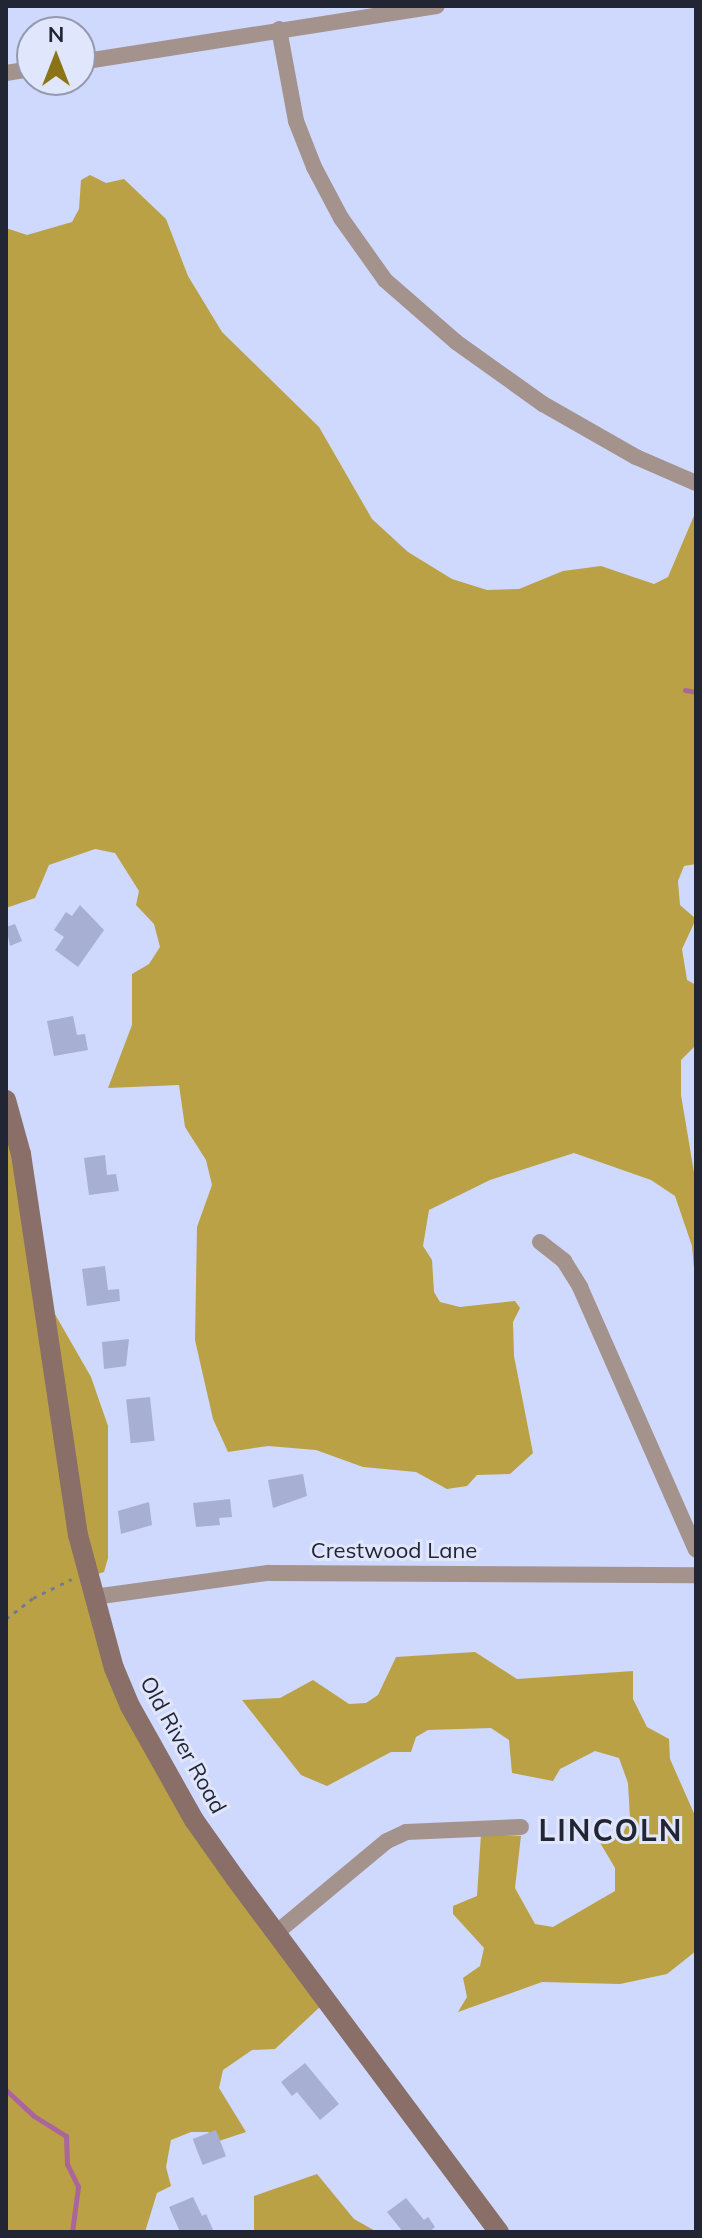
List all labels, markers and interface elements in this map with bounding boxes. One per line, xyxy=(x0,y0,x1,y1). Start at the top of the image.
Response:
north arrow xyxy=(16,16,96,96)
text: N xyxy=(48,20,64,48)
street label: Crestwood Lane xyxy=(311,1538,477,1564)
street label: Old River Road xyxy=(134,1672,232,1818)
district label: LINCOLN xyxy=(539,1812,683,1848)

